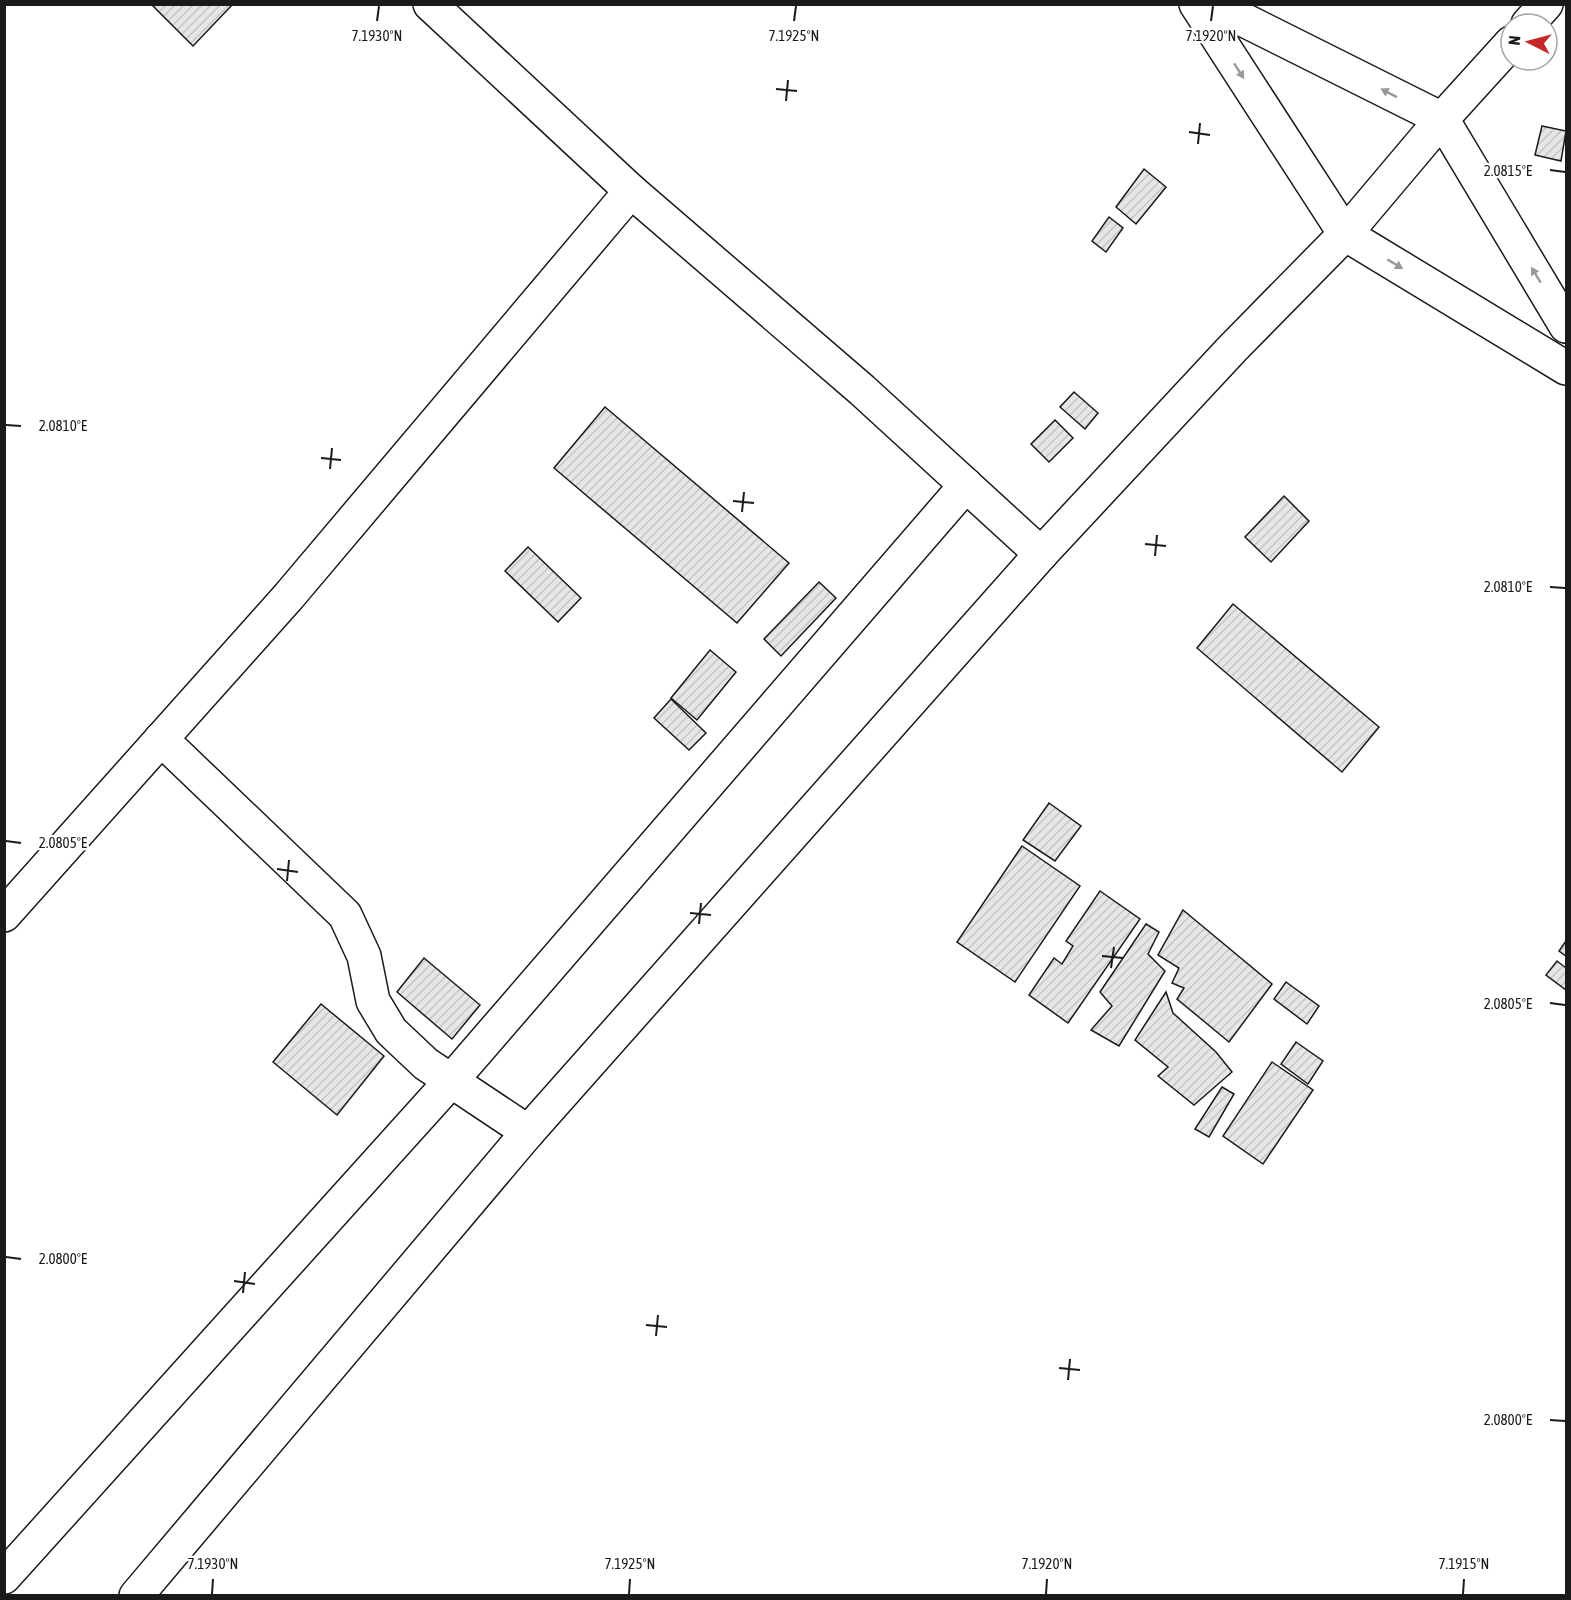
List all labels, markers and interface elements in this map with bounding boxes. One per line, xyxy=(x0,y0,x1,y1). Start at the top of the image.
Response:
north arrow xyxy=(1499,12,1559,72)
text: 7.1930°N xyxy=(352,27,402,44)
text: 7.1925°N xyxy=(769,27,819,44)
text: 7.1920°N xyxy=(1186,27,1236,44)
text: N xyxy=(1505,35,1524,46)
one-way arrow xyxy=(1234,63,1245,79)
one-way arrow xyxy=(1381,88,1398,98)
text: 2.0815°E xyxy=(1484,162,1533,179)
one-way arrow xyxy=(1387,259,1404,269)
one-way arrow xyxy=(1531,267,1542,283)
text: 2.0810°E xyxy=(39,417,88,434)
text: 2.0810°E xyxy=(1484,578,1533,595)
text: 2.0805°E xyxy=(39,834,88,851)
text: 2.0805°E xyxy=(1484,995,1533,1012)
text: 2.0800°E xyxy=(39,1250,88,1267)
text: 2.0800°E xyxy=(1484,1411,1533,1428)
text: 7.1930°N xyxy=(188,1555,238,1572)
text: 7.1925°N xyxy=(605,1555,655,1572)
text: 7.1920°N xyxy=(1022,1555,1072,1572)
text: 7.1915°N xyxy=(1439,1555,1489,1572)

